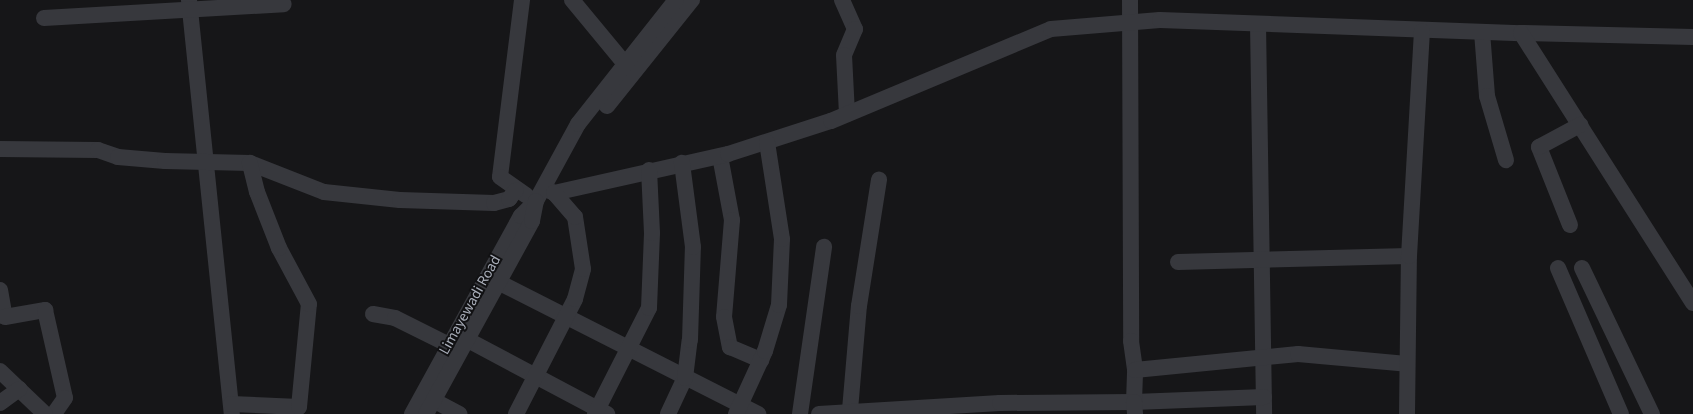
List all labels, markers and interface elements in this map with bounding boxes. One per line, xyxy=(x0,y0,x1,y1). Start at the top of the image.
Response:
street label: Limayewadi Road xyxy=(435,252,505,358)

